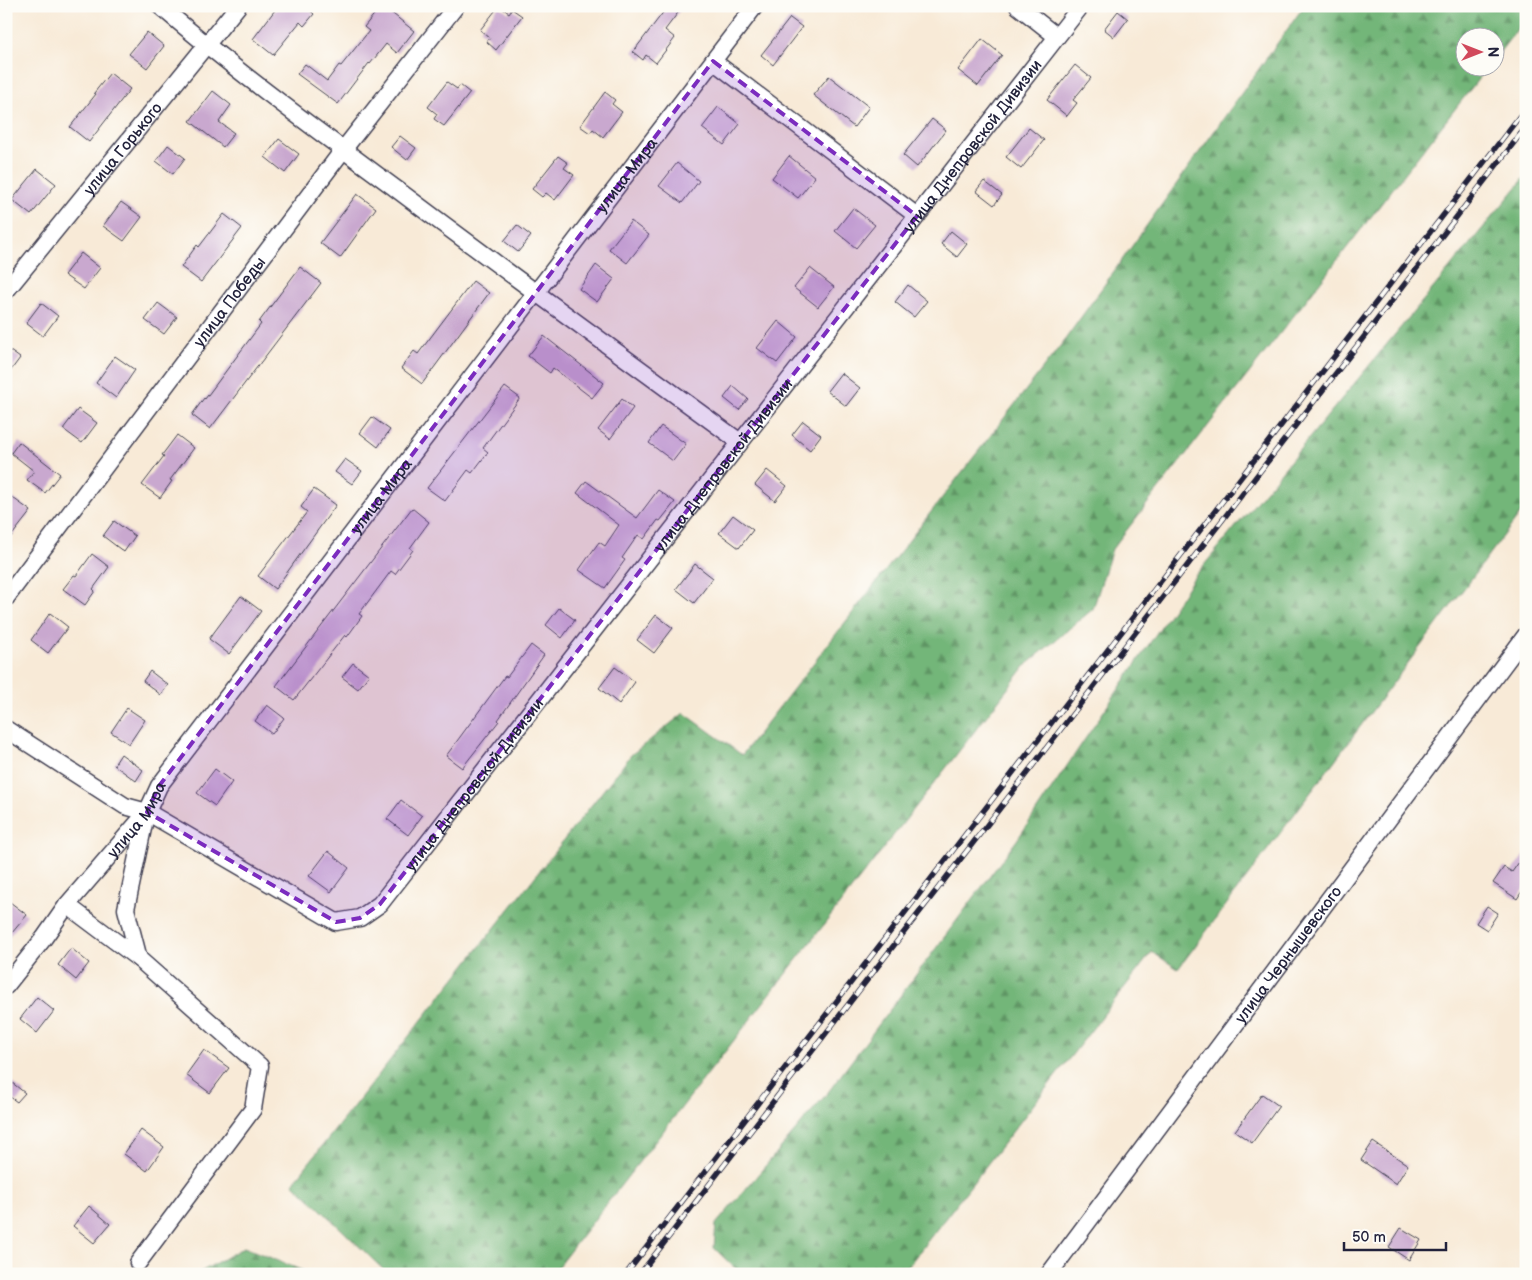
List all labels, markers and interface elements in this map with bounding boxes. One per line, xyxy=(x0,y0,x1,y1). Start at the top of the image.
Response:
north arrow xyxy=(1454,28,1504,78)
text: N xyxy=(1484,47,1501,57)
street label: улица Днепровской Дивизии xyxy=(900,56,1047,237)
street label: улица Горького xyxy=(80,99,167,199)
street label: улица Мира xyxy=(593,134,662,217)
street label: улица Победы xyxy=(190,254,270,351)
street label: улица Днепровской Дивизии xyxy=(651,376,797,556)
street label: улица Мира xyxy=(347,455,417,538)
street label: улица Днепровской Дивизии xyxy=(401,695,548,875)
street label: улица Мира xyxy=(104,779,171,862)
street label: улица Чернышевского xyxy=(1232,883,1346,1027)
scale bar xyxy=(1344,1220,1447,1252)
text: 50 m xyxy=(1352,1228,1386,1247)

